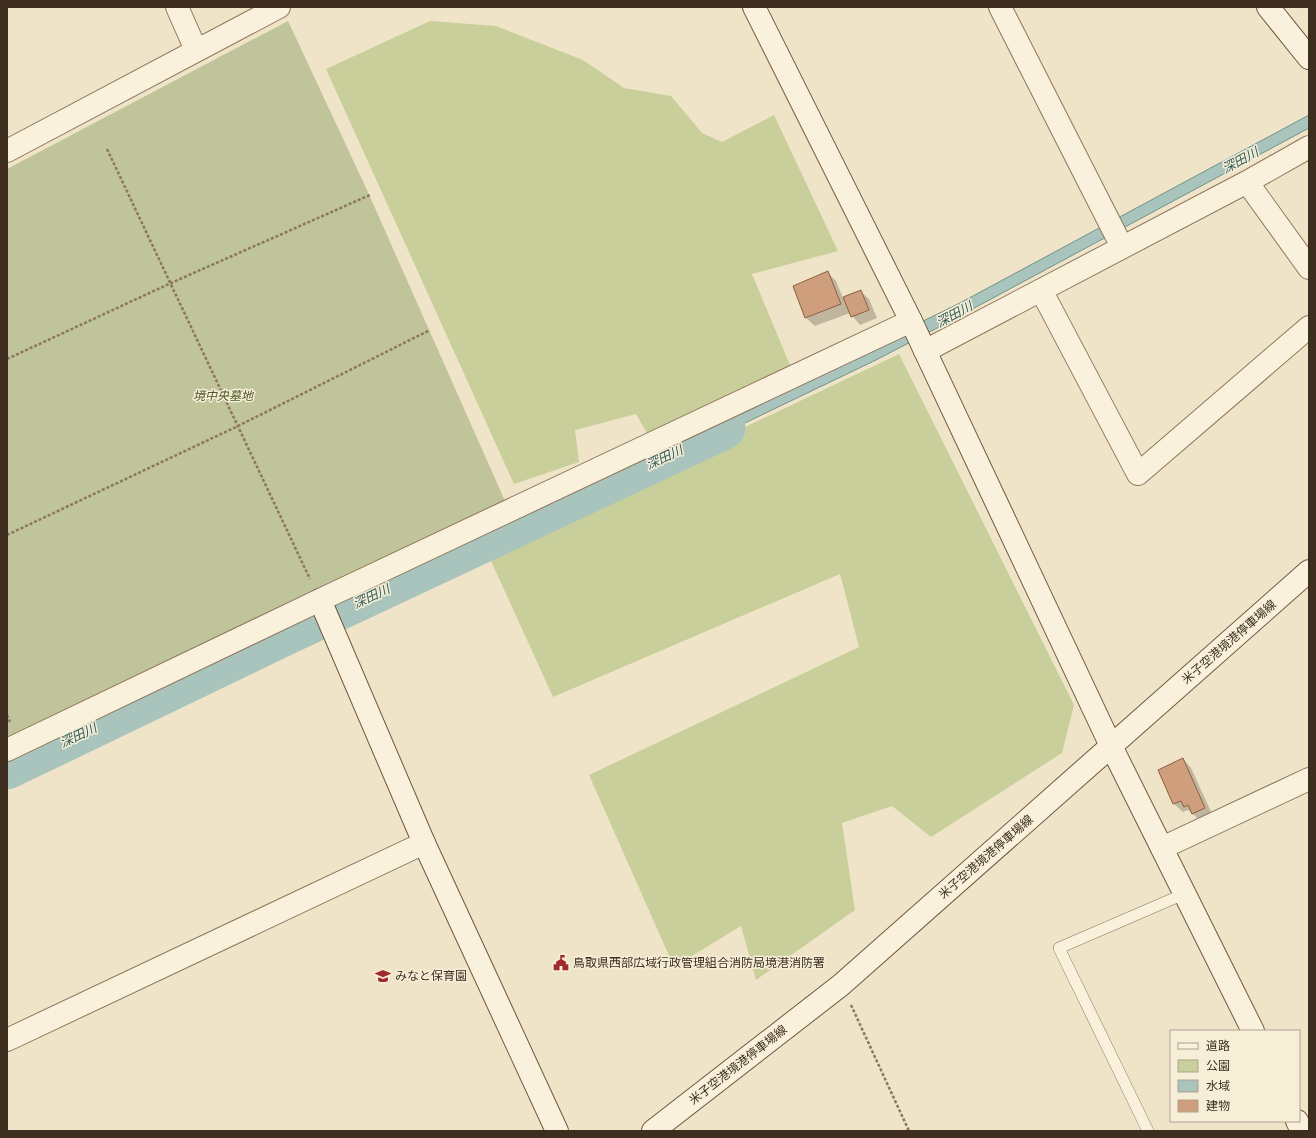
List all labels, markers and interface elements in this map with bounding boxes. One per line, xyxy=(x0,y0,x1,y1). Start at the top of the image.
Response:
water label: 深田川 xyxy=(1219,143,1263,177)
water label: 深田川 xyxy=(933,297,977,331)
park label: 境中央墓地 xyxy=(193,388,255,403)
water label: 深田川 xyxy=(643,441,687,473)
water label: 深田川 xyxy=(350,580,394,612)
street label: 米子空港境港停車場線 xyxy=(1178,597,1279,687)
water label: 深田川 xyxy=(57,719,101,751)
street label: 米子空港境港停車場線 xyxy=(935,812,1036,902)
public building icon: 鳥取県西部広域行政管理組合消防局境港消防署 xyxy=(552,954,570,972)
place label: 鳥取県西部広域行政管理組合消防局境港消防署 xyxy=(573,955,825,970)
school or university icon: みなと保育園 xyxy=(374,967,392,985)
place label: みなと保育園 xyxy=(395,968,467,983)
street label: 米子空港境港停車場線 xyxy=(686,1022,790,1107)
legend xyxy=(1170,1030,1300,1122)
text: 道路 xyxy=(1206,1038,1230,1053)
text: 公園 xyxy=(1206,1058,1230,1073)
text: 水域 xyxy=(1206,1078,1230,1093)
text: 建物 xyxy=(1206,1098,1230,1113)

